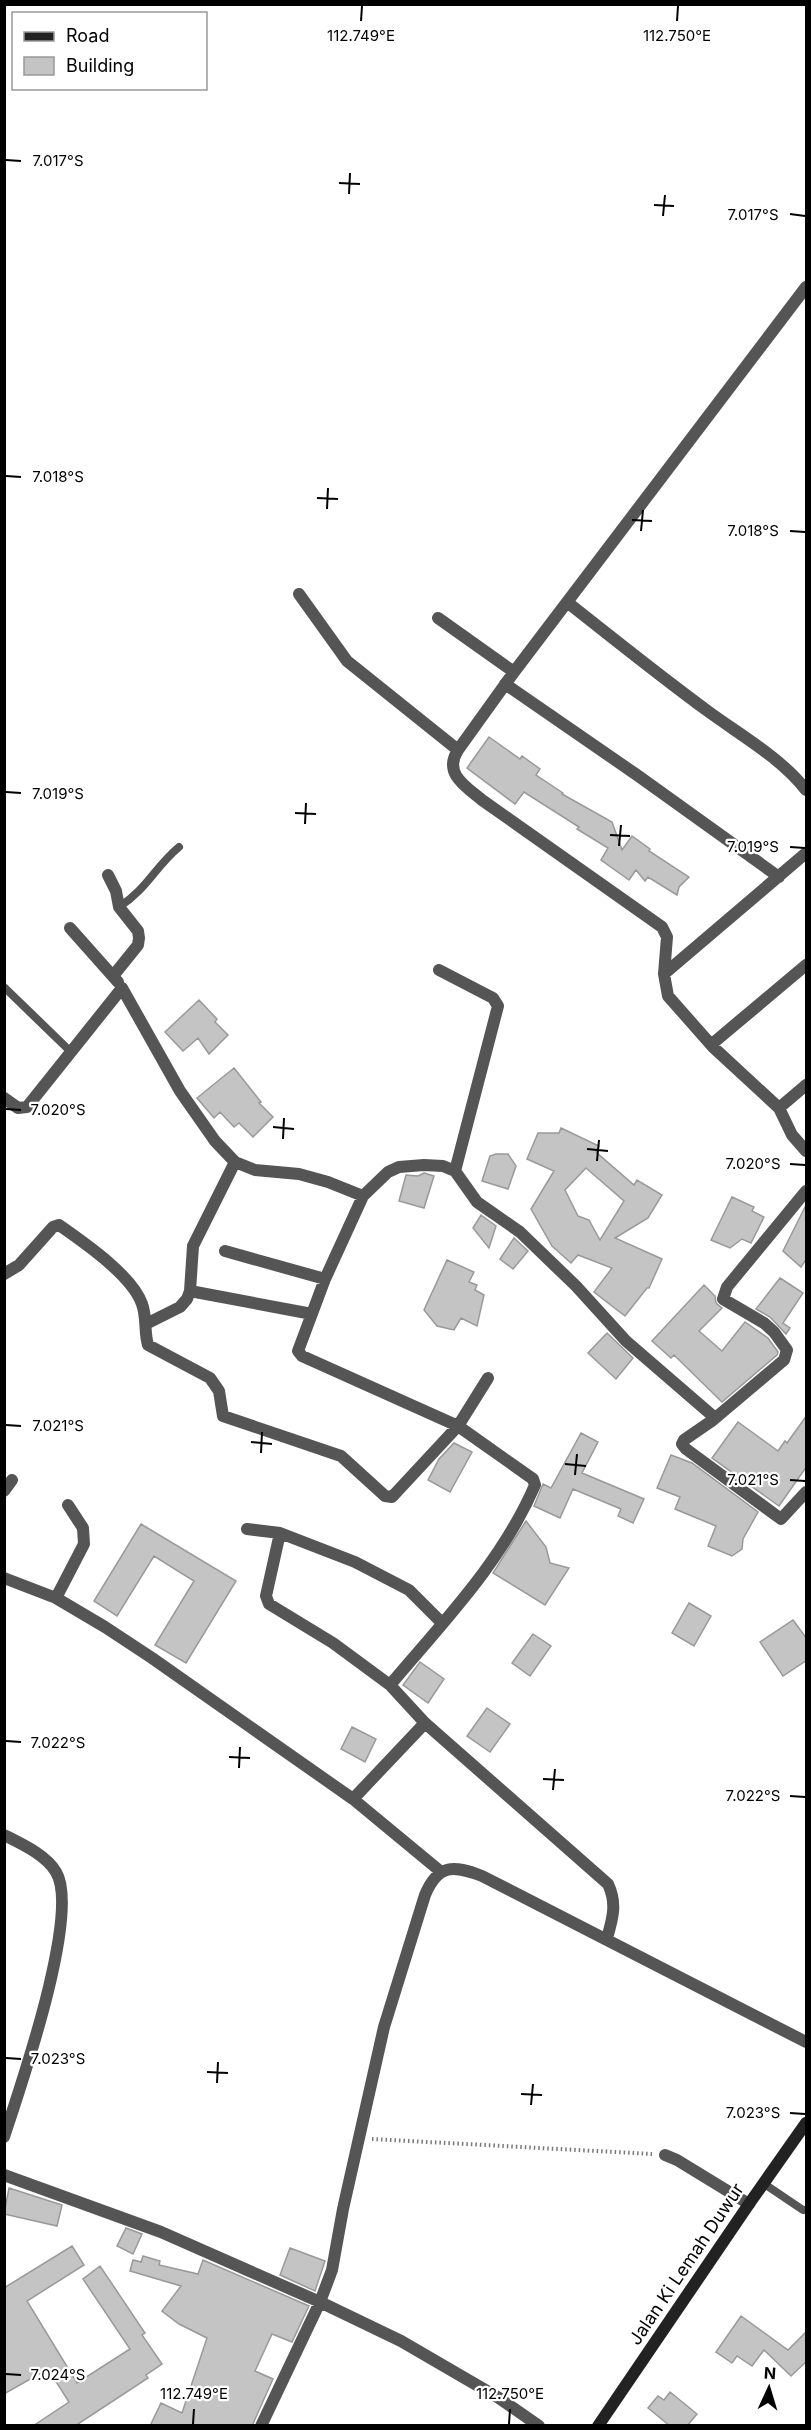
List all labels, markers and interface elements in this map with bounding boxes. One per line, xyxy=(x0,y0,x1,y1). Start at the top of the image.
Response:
legend xyxy=(12,12,207,90)
text: Road xyxy=(66,25,109,46)
text: 112.749°E xyxy=(327,26,395,45)
text: 112.750°E xyxy=(643,26,711,45)
text: Building xyxy=(66,55,134,76)
text: 7.017°S xyxy=(32,151,84,170)
text: 7.017°S xyxy=(727,205,779,224)
text: 7.018°S xyxy=(32,467,84,486)
text: 7.018°S xyxy=(727,521,779,540)
text: 7.019°S xyxy=(32,784,84,803)
text: 7.019°S xyxy=(727,837,779,856)
text: 7.020°S xyxy=(30,1100,86,1119)
text: 7.020°S xyxy=(725,1154,781,1173)
text: 7.021°S xyxy=(32,1416,84,1435)
text: 7.021°S xyxy=(727,1470,779,1489)
text: 7.022°S xyxy=(31,1733,85,1752)
text: 7.022°S xyxy=(726,1786,780,1805)
text: 7.023°S xyxy=(31,2049,85,2068)
text: 7.023°S xyxy=(726,2103,780,2122)
street label: Jalan Ki Lemah Duwur xyxy=(624,2179,748,2349)
north arrow xyxy=(739,2358,799,2418)
text: N xyxy=(763,2363,777,2383)
text: 7.024°S xyxy=(31,2365,85,2384)
text: 112.749°E xyxy=(160,2384,228,2403)
text: 112.750°E xyxy=(476,2384,544,2403)

